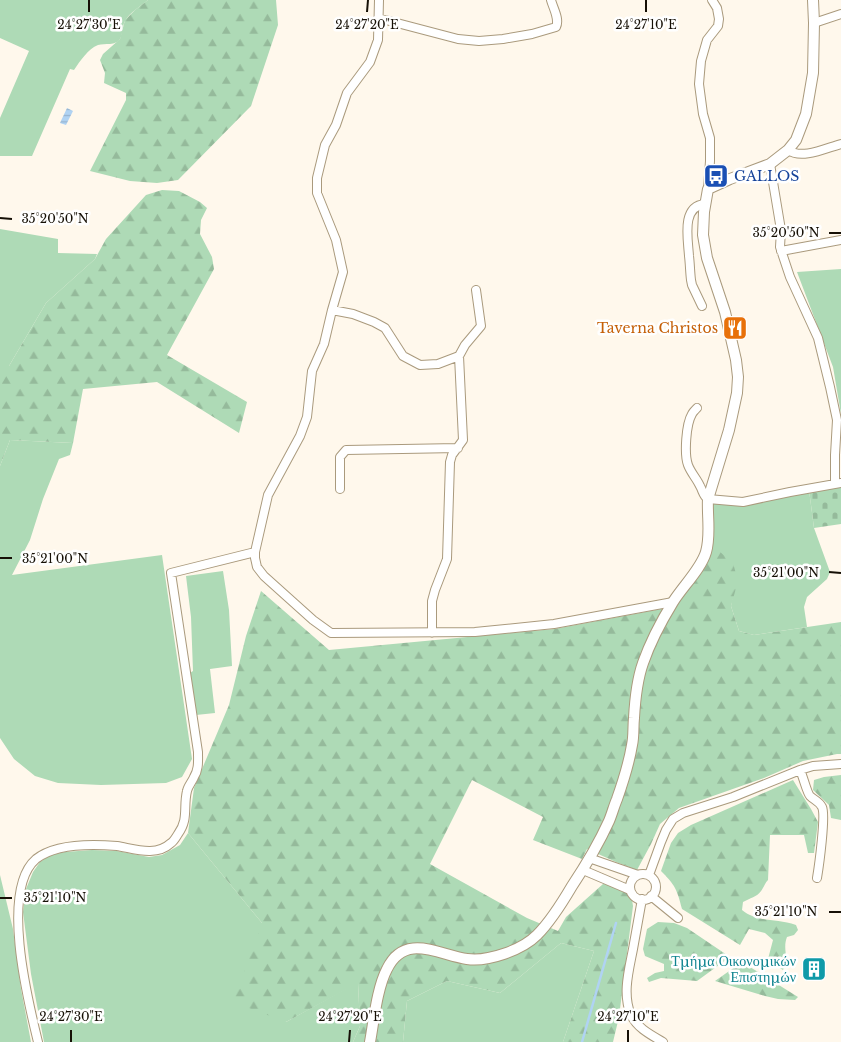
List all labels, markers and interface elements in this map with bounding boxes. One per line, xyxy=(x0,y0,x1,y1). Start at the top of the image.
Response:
text: 24°27'30"E xyxy=(57,17,121,32)
text: 24°27'20"E xyxy=(335,17,399,32)
text: 24°27'10"E xyxy=(615,17,677,32)
bus stop icon: GALLOS xyxy=(703,163,729,189)
place label: GALLOS xyxy=(734,167,799,185)
text: 35°20'50"N xyxy=(21,211,89,226)
text: 35°20'50"N xyxy=(752,225,820,240)
restaurant icon: Taverna Christos xyxy=(722,315,748,341)
place label: Taverna Christos xyxy=(597,319,718,337)
text: 35°21'00"N xyxy=(22,551,88,566)
text: 35°21'00"N xyxy=(753,565,819,580)
text: 35°21'10"N xyxy=(24,890,87,905)
text: 35°21'10"N xyxy=(755,904,818,919)
place label: Τμήμα Οικονομικών Επιστημών xyxy=(671,952,796,986)
building icon: Τμήμα Οικονομικών Επιστημών xyxy=(801,956,827,982)
text: 24°27'30"E xyxy=(39,1009,103,1024)
text: 24°27'20"E xyxy=(318,1009,382,1024)
text: 24°27'10"E xyxy=(597,1009,659,1024)

